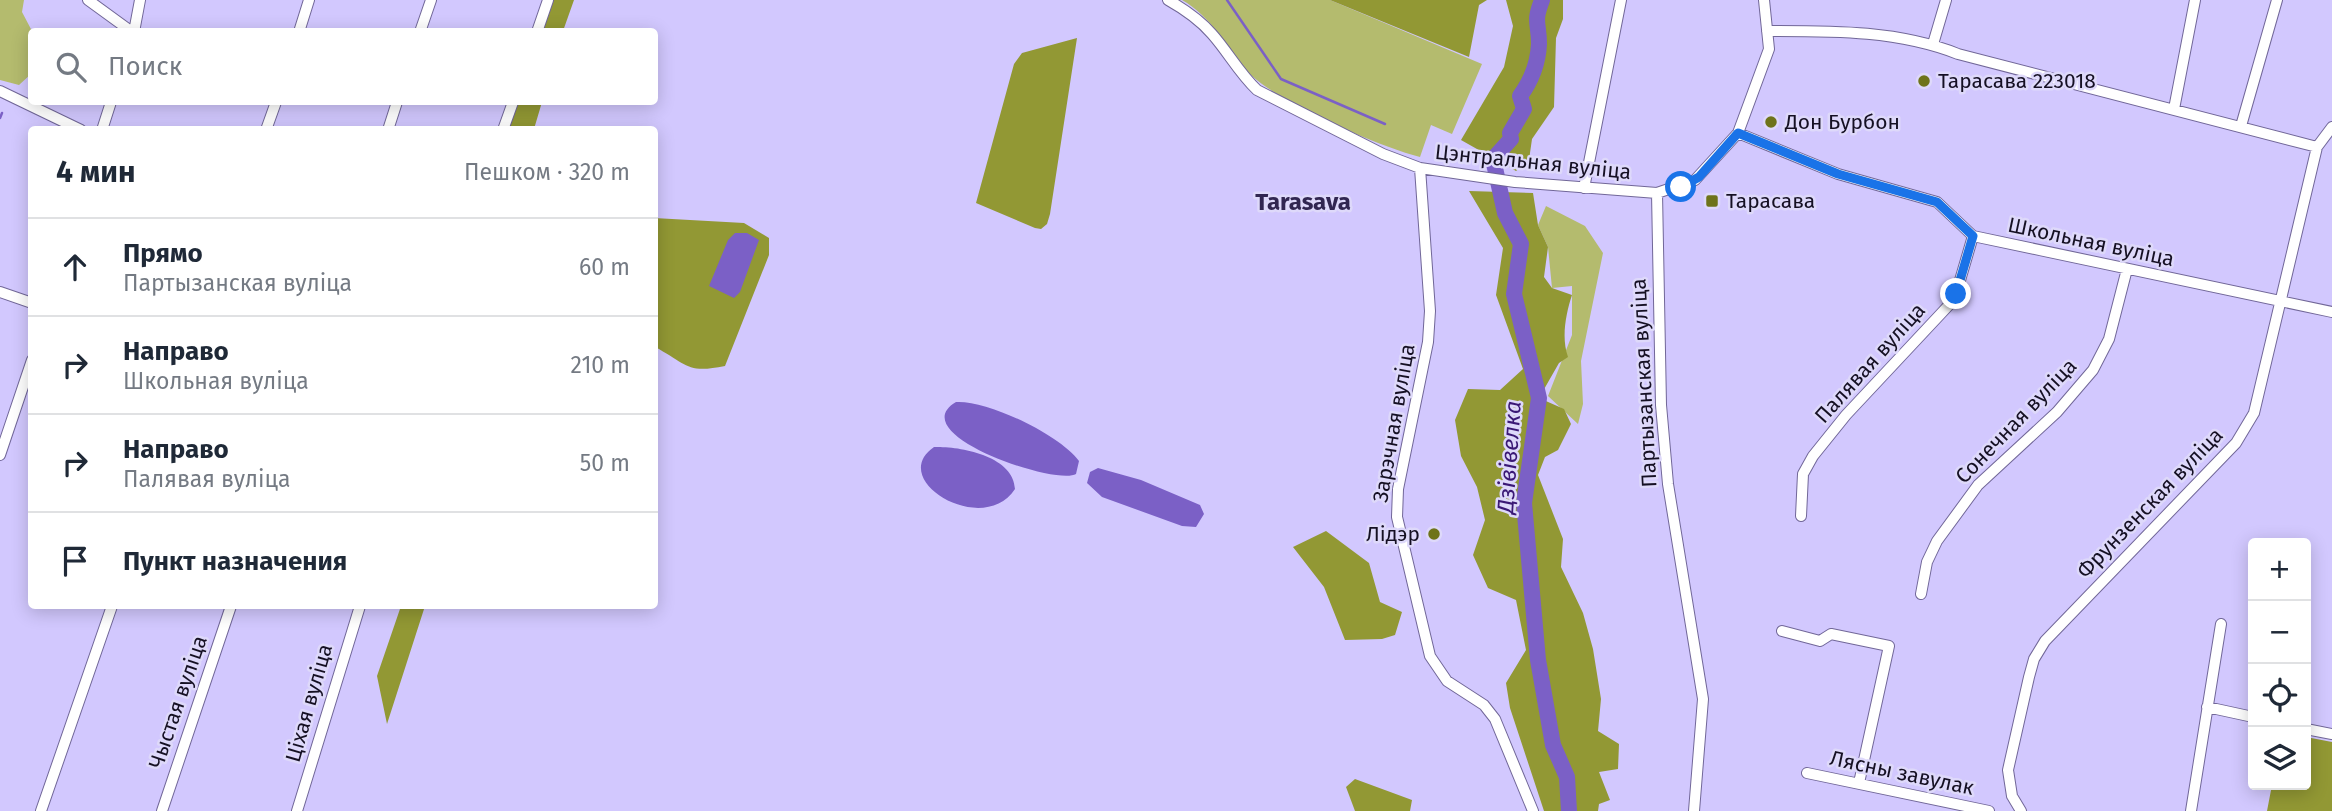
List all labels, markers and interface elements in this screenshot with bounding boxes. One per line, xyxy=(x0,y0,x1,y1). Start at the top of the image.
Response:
search box xyxy=(28,28,658,105)
icon: search xyxy=(52,48,90,86)
text: Поиск xyxy=(108,51,182,82)
place label: Тарасава 223018 xyxy=(1938,68,2096,94)
marker: Тарасава 223018 xyxy=(1916,73,1932,89)
place label: Дон Бурбон xyxy=(1784,109,1900,135)
marker: Дон Бурбон xyxy=(1763,114,1779,130)
street label: Цэнтральная вуліца xyxy=(1434,139,1632,185)
text: 4 мин xyxy=(56,154,136,190)
text: Пешком · 320 m xyxy=(464,158,630,186)
route start xyxy=(1665,171,1696,202)
district label: Tarasava xyxy=(1255,188,1351,216)
place label: Тарасава xyxy=(1726,188,1815,214)
marker: Тарасава xyxy=(1704,193,1720,209)
street label: Школьная вуліца xyxy=(2005,212,2177,272)
text: Прямо xyxy=(123,238,203,269)
icon: ahead xyxy=(56,248,94,286)
text: 60 m xyxy=(579,253,630,281)
text: Партызанская вуліца xyxy=(123,269,352,297)
street label: Партызанская вуліца xyxy=(1626,278,1662,488)
route end xyxy=(1940,278,1971,309)
street label: Палявая вуліца xyxy=(1809,298,1931,428)
text: Направо xyxy=(123,336,229,367)
street label: Зарэчная вуліца xyxy=(1367,342,1421,504)
icon: right xyxy=(56,346,94,384)
text: 210 m xyxy=(571,351,630,379)
street label: Сонечная вуліца xyxy=(1950,353,2082,489)
text: Школьная вуліца xyxy=(123,367,309,395)
water label: Дзівівелка xyxy=(1491,400,1527,516)
street label: Фрунзенская вуліца xyxy=(2071,422,2229,584)
text: Направо xyxy=(123,434,229,465)
icon: right xyxy=(56,444,94,482)
text: 50 m xyxy=(580,449,630,477)
text: Палявая вуліца xyxy=(123,465,290,493)
place label: Лідэр xyxy=(1366,521,1420,547)
marker: Лідэр xyxy=(1426,526,1442,542)
map controls xyxy=(2248,538,2311,790)
button: + xyxy=(2248,538,2311,601)
icon: arrive xyxy=(56,542,94,580)
text: Пункт назначения xyxy=(123,546,347,577)
button: − xyxy=(2248,601,2311,664)
street label: Чыстая вуліца xyxy=(143,632,213,772)
street label: Ціхая вуліца xyxy=(280,641,338,765)
button: locate xyxy=(2248,664,2311,727)
button: layers xyxy=(2248,727,2311,790)
street label: Лясны завулак xyxy=(1828,745,1977,801)

